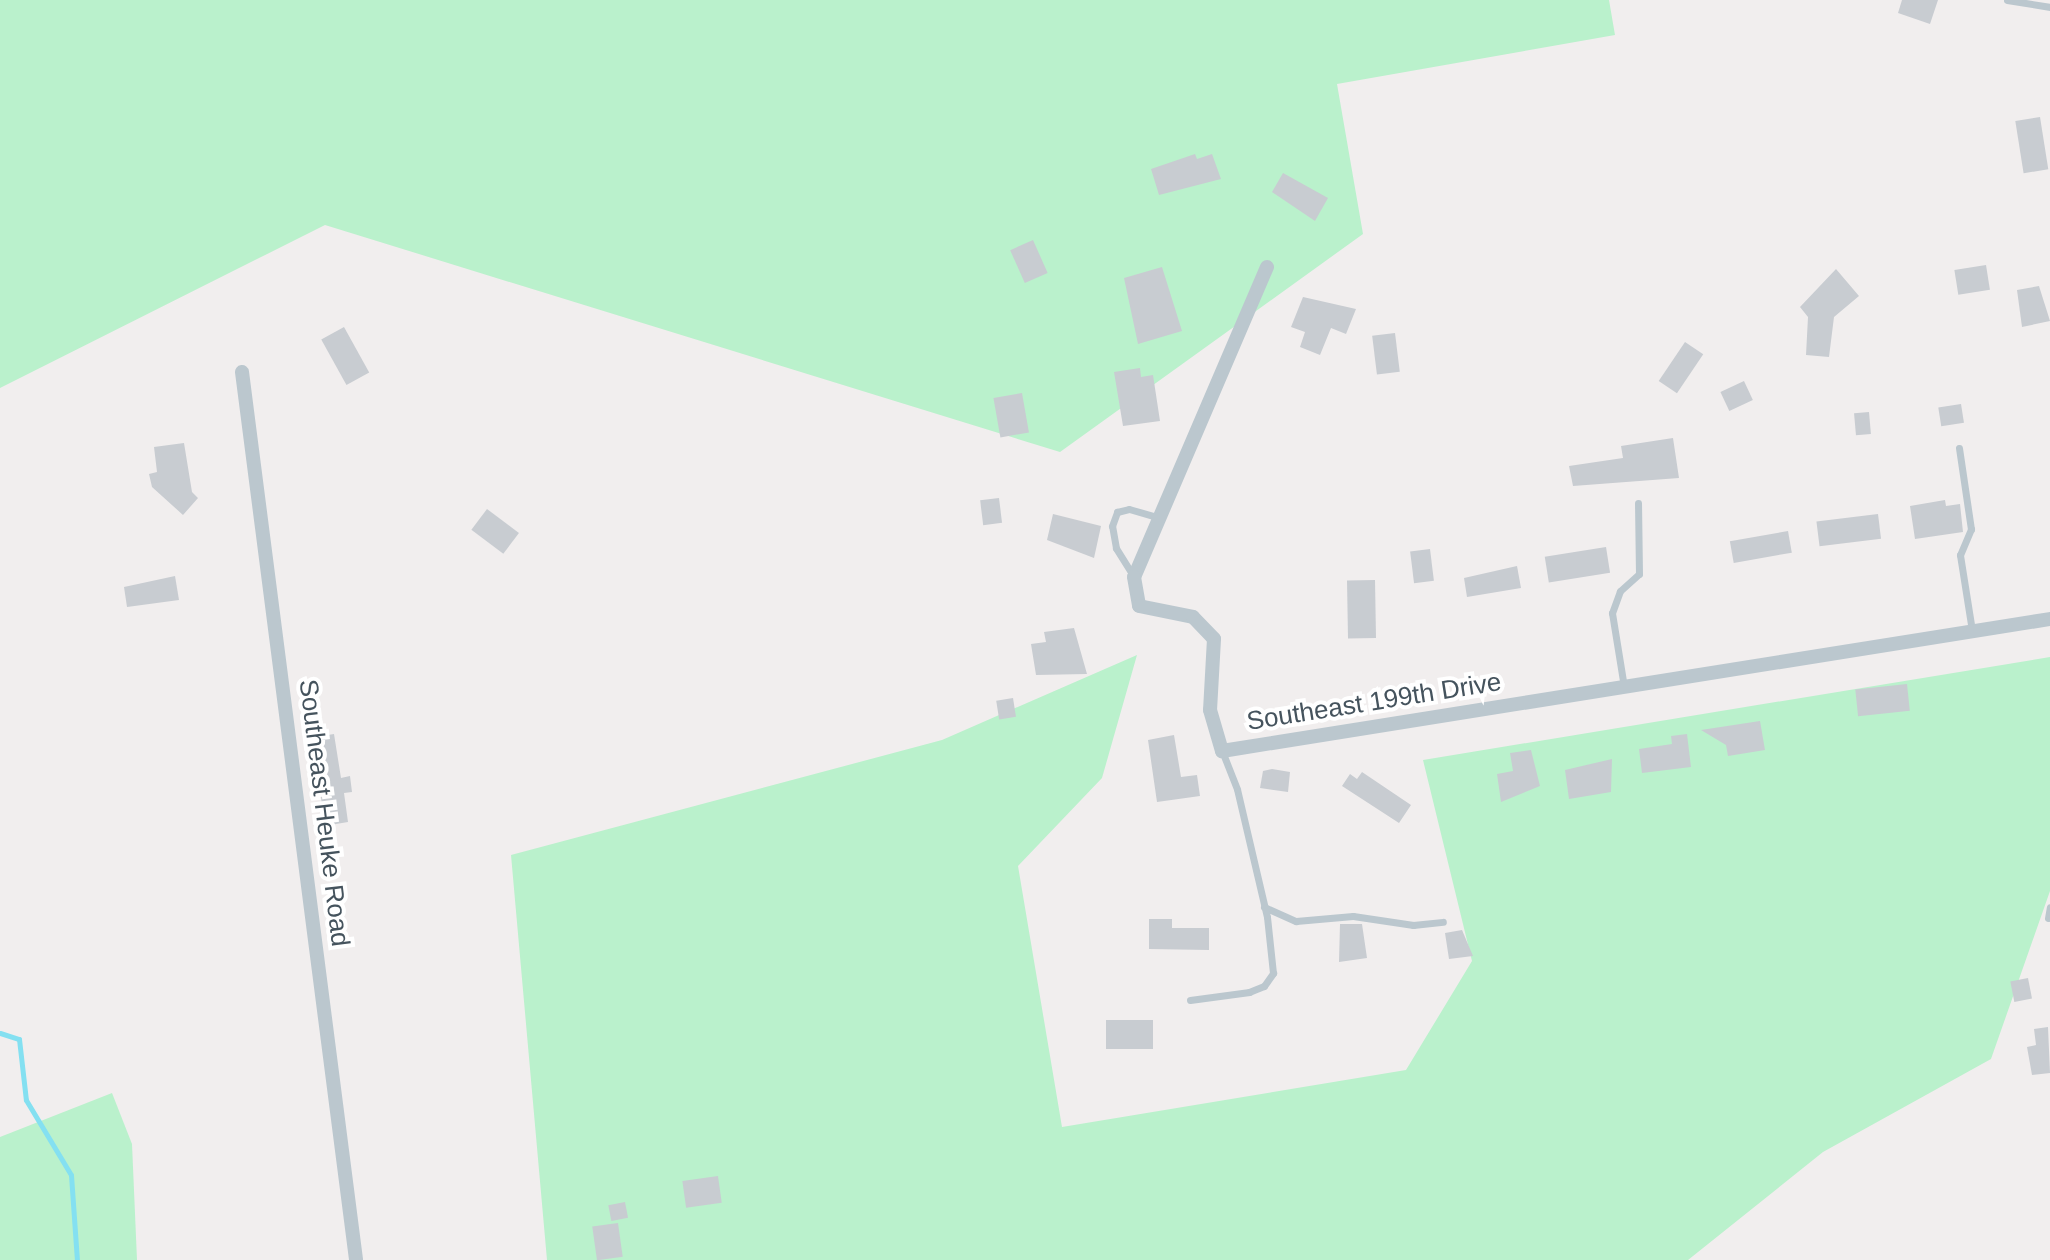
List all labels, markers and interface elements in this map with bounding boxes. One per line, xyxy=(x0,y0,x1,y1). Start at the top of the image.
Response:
street label: Southeast 199th Drive xyxy=(1245,666,1503,738)
street label: Southeast Heuke Road xyxy=(292,678,356,948)

